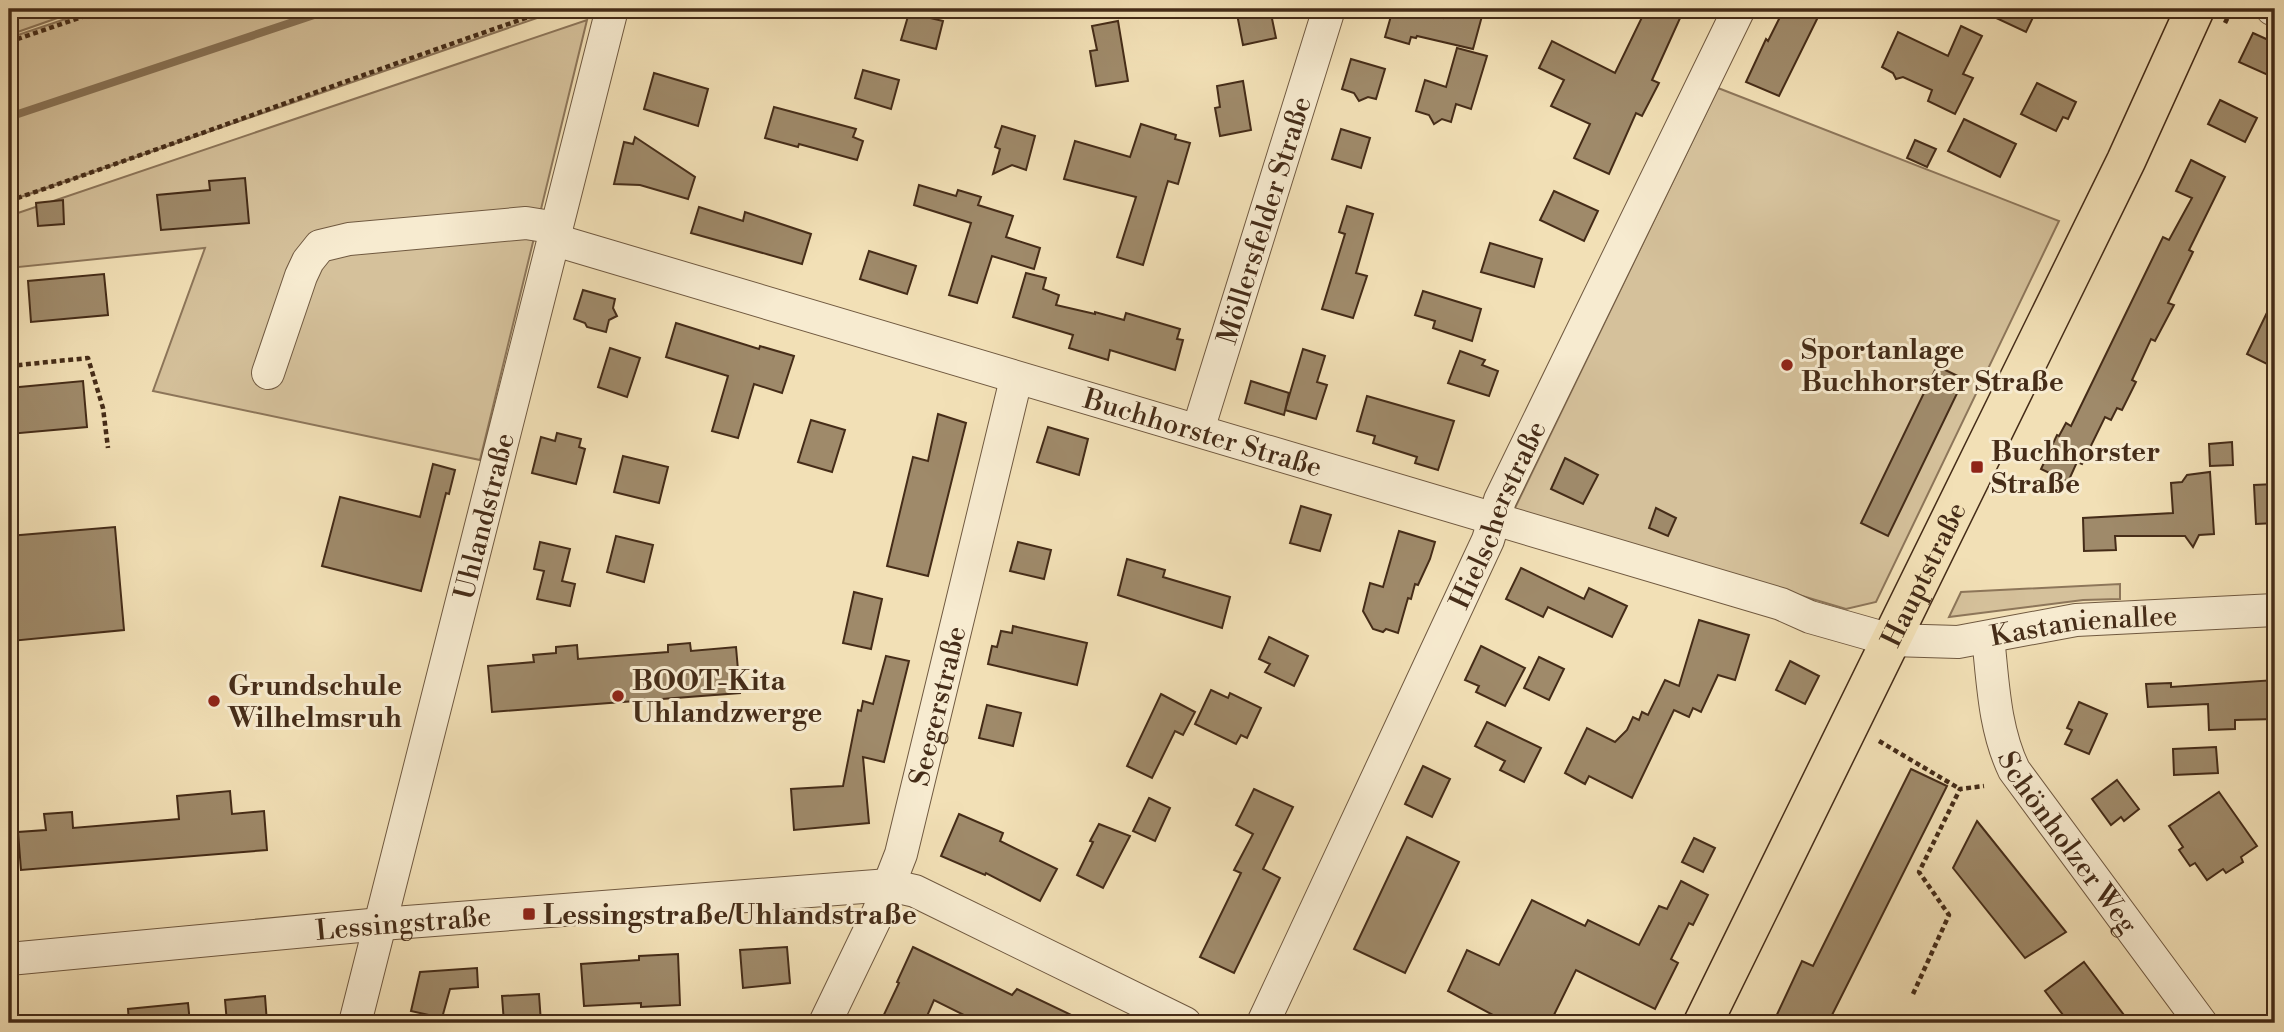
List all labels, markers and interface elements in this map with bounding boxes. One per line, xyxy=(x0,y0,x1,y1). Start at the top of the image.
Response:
street label: Möllersfelder Straße xyxy=(1210,92,1320,349)
place label: Sportanlage Buchhorster Straße xyxy=(1801,333,2064,400)
marker: Sportanlage Buchhorster Straße xyxy=(1779,357,1795,373)
street label: Buchhorster Straße xyxy=(1078,382,1326,486)
street label: Hielscherstraße xyxy=(1442,415,1555,615)
street label: Uhlandstraße xyxy=(447,429,523,604)
place label: Buchhorster Straße xyxy=(1991,435,2160,502)
marker: Buchhorster Straße xyxy=(1969,459,1985,475)
street label: Hauptstraße xyxy=(1874,497,1975,653)
street label: Kastanienallee xyxy=(1987,599,2178,655)
street label: Seegerstraße xyxy=(902,623,975,789)
place label: BOOT-Kita Uhlandzwerge xyxy=(632,664,822,731)
place label: Grundschule Wilhelmsruh xyxy=(227,669,402,736)
marker: BOOT-Kita Uhlandzwerge xyxy=(610,688,626,704)
marker: Grundschule Wilhelmsruh xyxy=(206,693,222,709)
street label: Schönholzer Weg xyxy=(1989,746,2145,941)
place label: Lessingstraße/Uhlandstraße xyxy=(543,898,917,933)
street label: Lessingstraße xyxy=(314,900,493,949)
marker: Lessingstraße/Uhlandstraße xyxy=(521,906,537,922)

